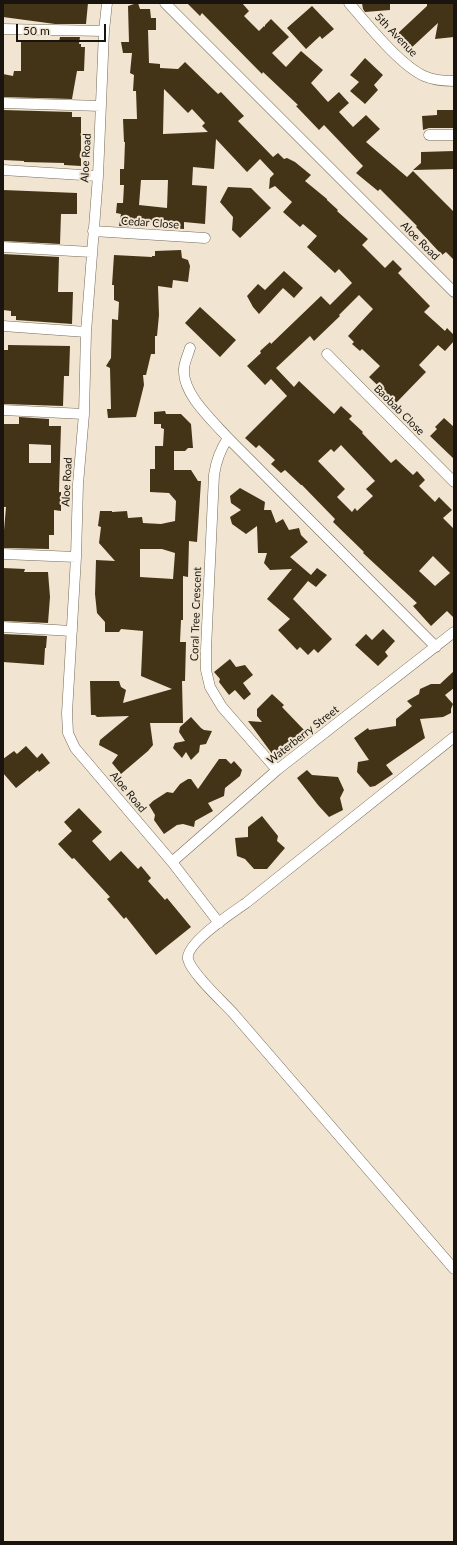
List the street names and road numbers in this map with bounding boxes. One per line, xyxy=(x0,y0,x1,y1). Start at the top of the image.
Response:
street label: 5th Avenue xyxy=(372,10,420,60)
street label: Aloe Road xyxy=(78,133,94,183)
street label: Cedar Close xyxy=(120,214,180,232)
street label: Aloe Road xyxy=(398,219,442,263)
street label: Baobab Close xyxy=(371,382,427,438)
street label: Aloe Road xyxy=(59,457,75,507)
street label: Coral Tree Crescent xyxy=(188,567,204,661)
street label: Waterberry Street xyxy=(265,703,341,767)
street label: Aloe Road xyxy=(107,769,149,815)

